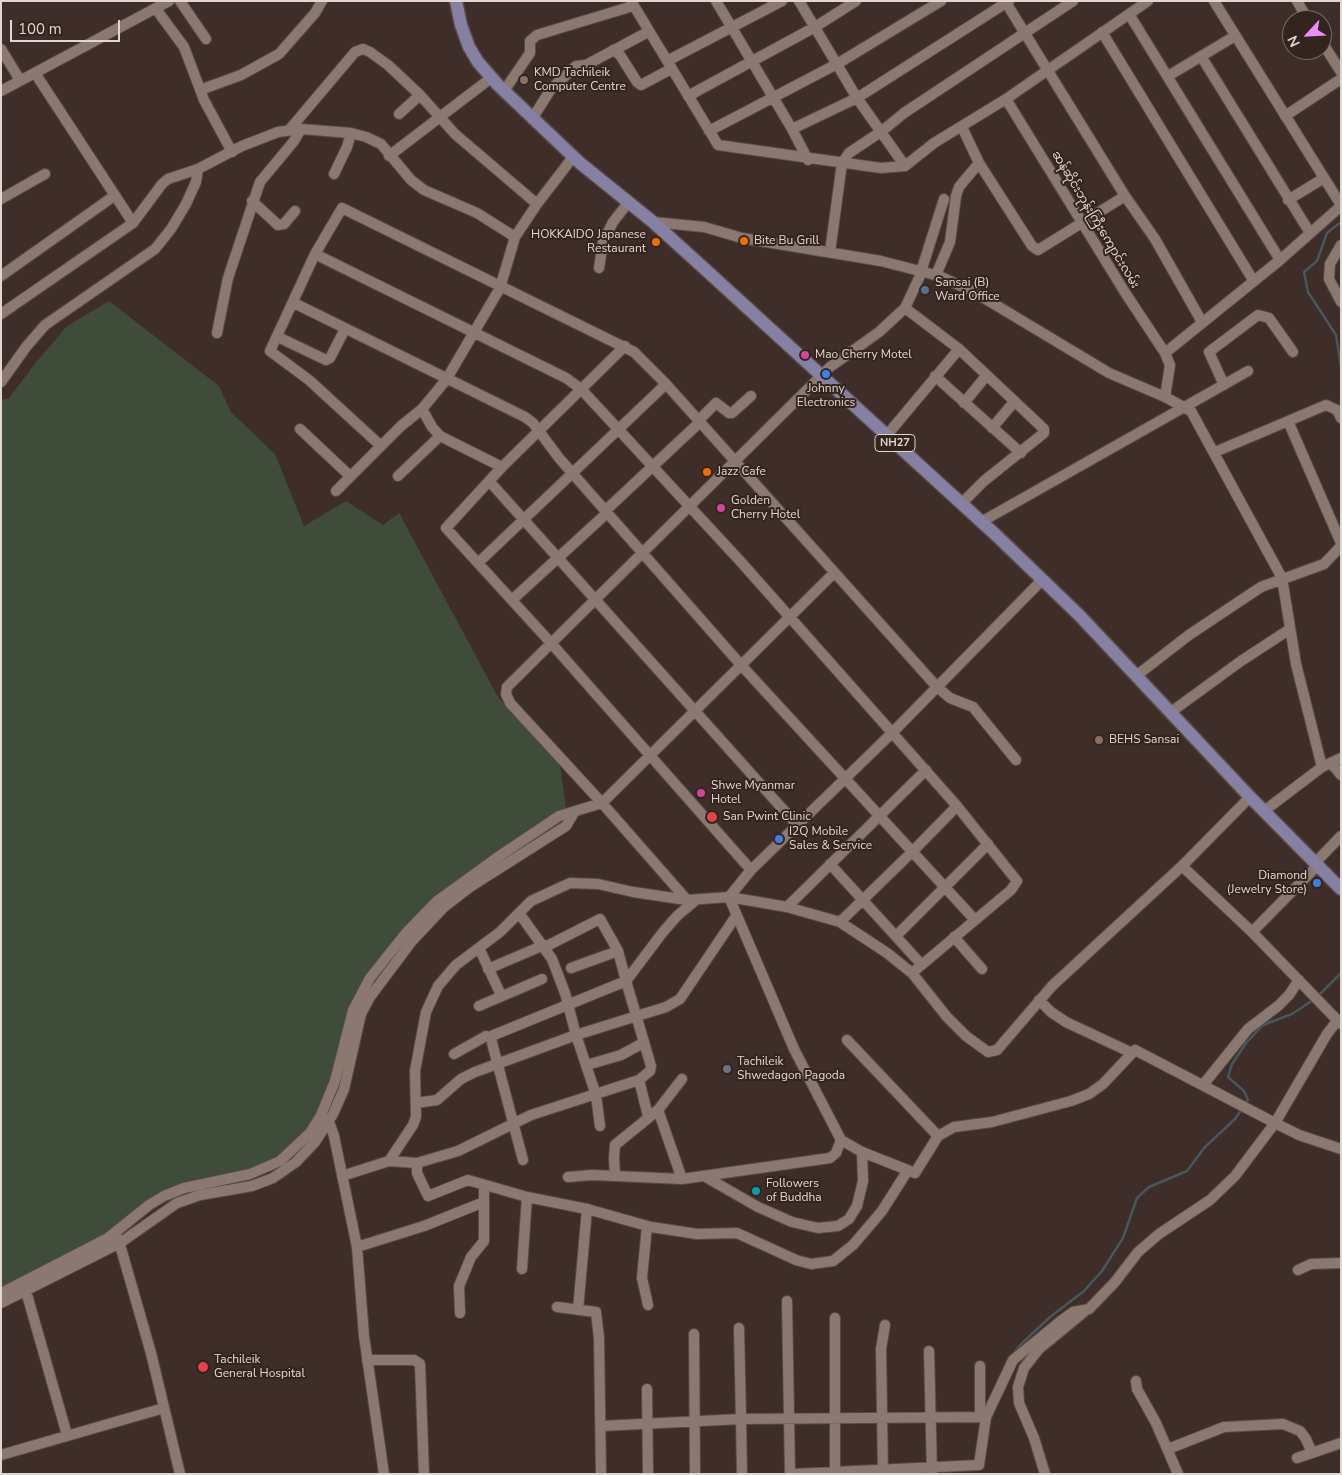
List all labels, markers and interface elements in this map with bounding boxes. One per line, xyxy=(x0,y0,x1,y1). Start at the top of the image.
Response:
scale bar xyxy=(12,10,122,42)
north arrow xyxy=(1282,10,1332,60)
text: 100 m xyxy=(18,19,62,39)
text: N xyxy=(1283,32,1305,50)
place label: KMD Tachileik Computer Centre xyxy=(534,66,626,94)
marker: KMD Tachileik Computer Centre xyxy=(518,74,530,86)
street label: ဆန်ဆိုင်းဘုန်းကြီးကျောင်းလမ်း xyxy=(1048,149,1142,291)
place label: HOKKAIDO Japanese Restaurant xyxy=(531,228,646,256)
place label: Bite Bu Grill xyxy=(754,234,819,248)
marker: Bite Bu Grill xyxy=(738,235,750,247)
marker: HOKKAIDO Japanese Restaurant xyxy=(650,236,662,248)
place label: Sansai (B) Ward Office xyxy=(935,276,1000,304)
marker: Sansai (B) Ward Office xyxy=(919,284,931,296)
place label: Mao Cherry Motel xyxy=(815,348,912,362)
marker: Mao Cherry Motel xyxy=(799,349,811,361)
marker: Johnny Electronics xyxy=(820,368,832,380)
place label: Johnny Electronics xyxy=(797,382,855,410)
road number: NH27 xyxy=(875,434,915,452)
place label: Jazz Cafe xyxy=(717,465,766,479)
marker: Jazz Cafe xyxy=(701,466,713,478)
place label: Golden Cherry Hotel xyxy=(731,494,800,522)
marker: Golden Cherry Hotel xyxy=(715,502,727,514)
place label: BEHS Sansai xyxy=(1109,733,1179,747)
marker: BEHS Sansai xyxy=(1093,734,1105,746)
place label: Shwe Myanmar Hotel xyxy=(711,779,795,807)
marker: Shwe Myanmar Hotel xyxy=(695,787,707,799)
marker: San Pwint Clinic xyxy=(705,810,719,824)
place label: San Pwint Clinic xyxy=(723,810,811,824)
place label: I2Q Mobile Sales & Service xyxy=(789,825,872,853)
marker: I2Q Mobile Sales & Service xyxy=(773,833,785,845)
place label: Diamond (Jewelry Store) xyxy=(1227,869,1307,897)
marker: Diamond (Jewelry Store) xyxy=(1311,877,1323,889)
place label: Tachileik Shwedagon Pagoda xyxy=(737,1055,845,1083)
marker: Tachileik Shwedagon Pagoda xyxy=(721,1063,733,1075)
place label: Followers of Buddha xyxy=(766,1177,822,1205)
marker: Followers of Buddha xyxy=(750,1185,762,1197)
place label: Tachileik General Hospital xyxy=(214,1353,305,1381)
marker: Tachileik General Hospital xyxy=(196,1360,210,1374)

